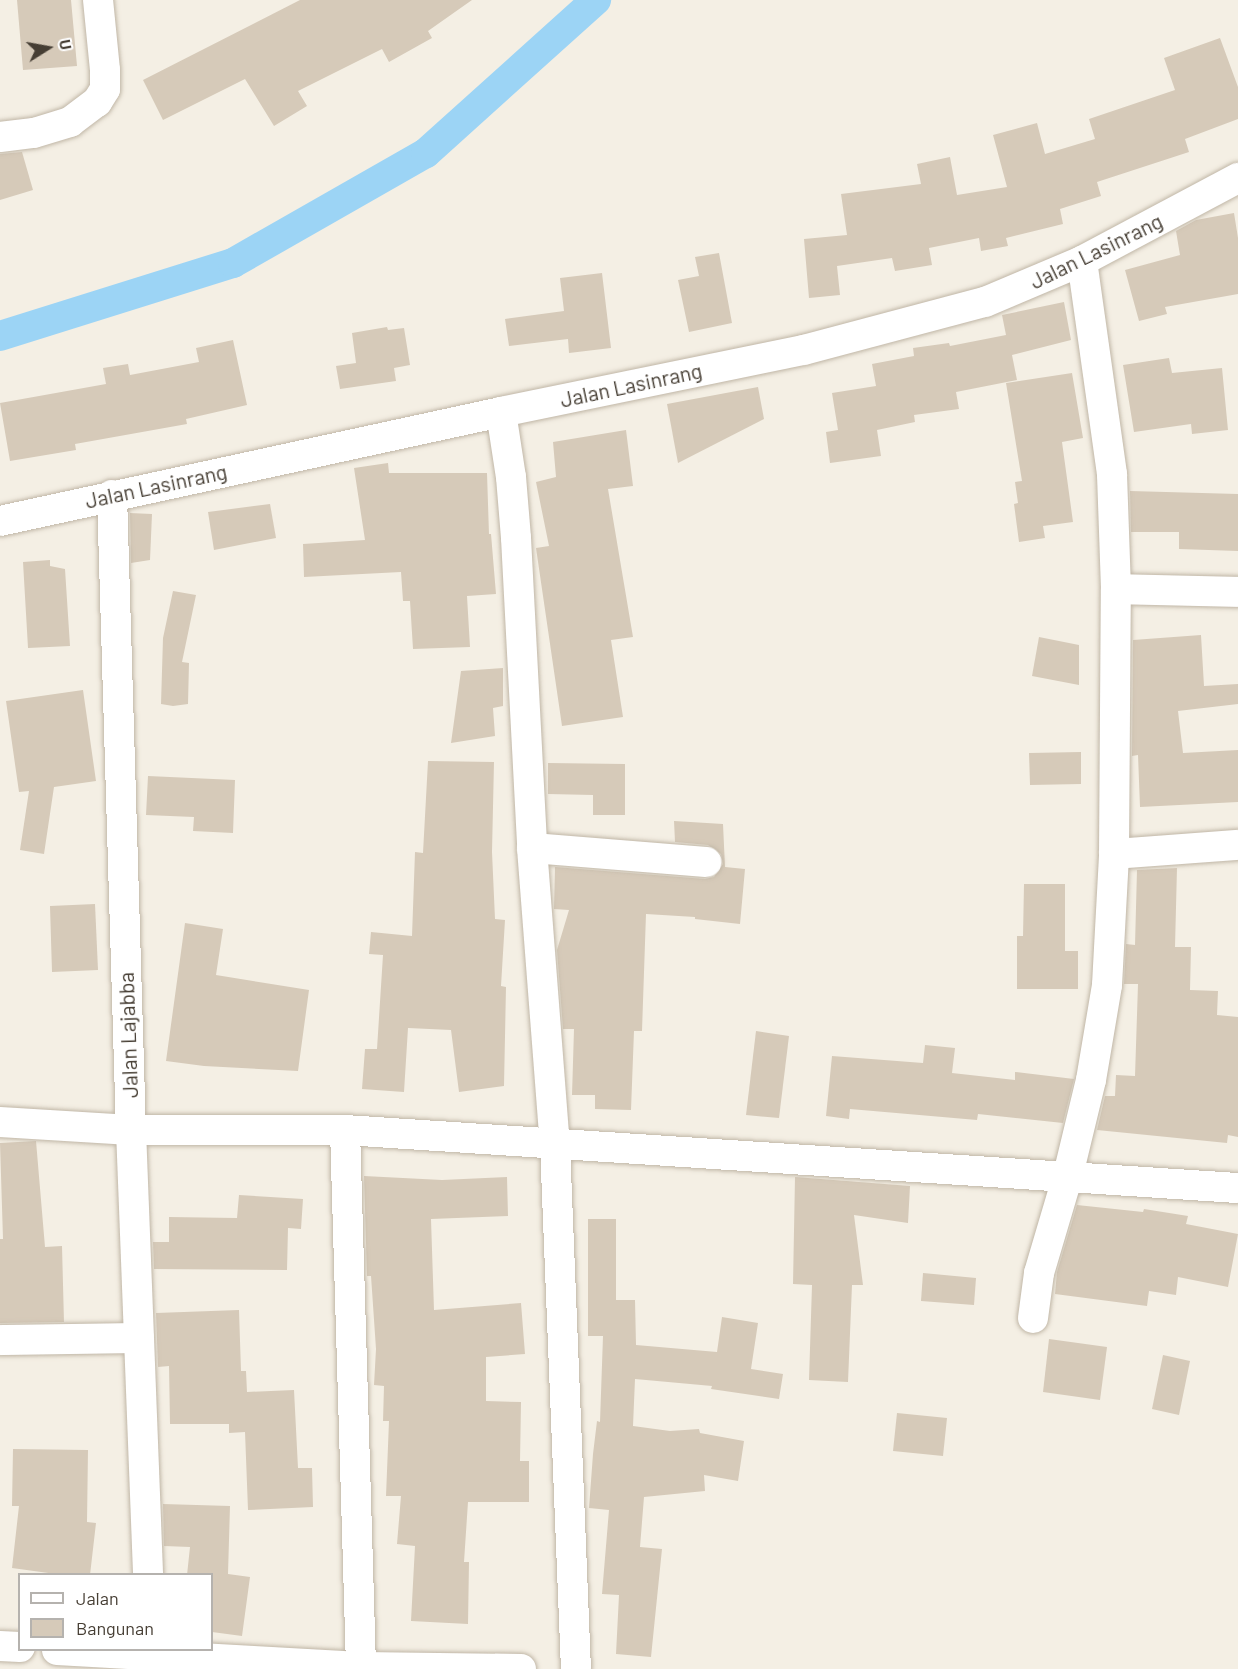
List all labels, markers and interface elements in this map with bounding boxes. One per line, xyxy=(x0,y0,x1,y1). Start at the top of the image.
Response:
north arrow xyxy=(18,18,78,78)
text: U xyxy=(56,38,76,51)
street label: Jalan Lasinrang xyxy=(1026,208,1166,294)
street label: Jalan Lasinrang xyxy=(558,358,704,412)
street label: Jalan Lasinrang xyxy=(83,459,229,513)
street label: Jalan Lajabba xyxy=(113,972,143,1098)
legend xyxy=(18,1573,213,1651)
text: Jalan xyxy=(76,1587,119,1609)
text: Bangunan xyxy=(76,1617,154,1639)

